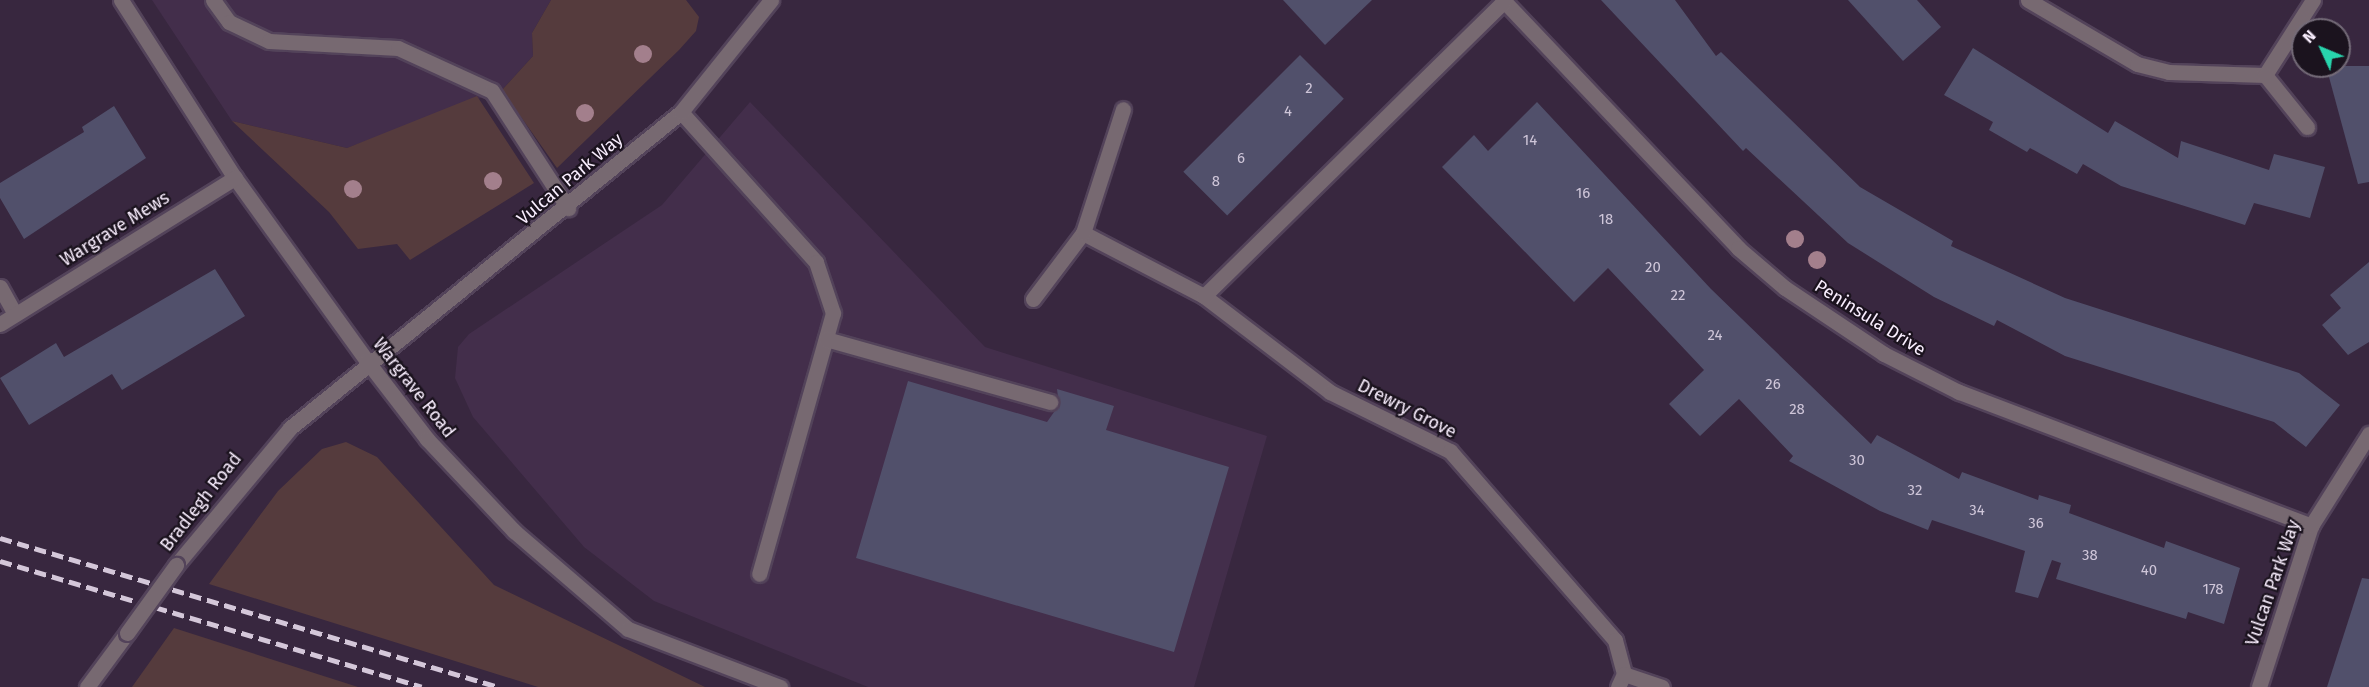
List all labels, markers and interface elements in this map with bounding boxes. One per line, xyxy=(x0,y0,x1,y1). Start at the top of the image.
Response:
north arrow xyxy=(2291,18,2351,78)
text: N xyxy=(2299,26,2320,47)
house number: 2 xyxy=(1305,80,1313,98)
house number: 4 xyxy=(1284,103,1292,121)
street label: Vulcan Park Way xyxy=(513,128,627,230)
house number: 14 xyxy=(1523,132,1537,150)
house number: 6 xyxy=(1237,150,1245,168)
house number: 8 xyxy=(1212,173,1220,191)
house number: 16 xyxy=(1576,185,1590,203)
street label: Wargrave Mews xyxy=(56,187,174,271)
house number: 18 xyxy=(1599,211,1613,229)
house number: 20 xyxy=(1645,259,1661,277)
street label: Peninsula Drive xyxy=(1811,275,1929,361)
house number: 22 xyxy=(1671,287,1685,305)
house number: 24 xyxy=(1708,327,1722,345)
street label: Wargrave Road xyxy=(368,334,460,442)
street label: Drewry Grove xyxy=(1354,375,1460,443)
house number: 26 xyxy=(1765,376,1781,394)
house number: 28 xyxy=(1789,401,1805,419)
street label: Bradlegh Road xyxy=(156,448,246,556)
house number: 30 xyxy=(1849,452,1865,470)
house number: 32 xyxy=(1908,482,1922,500)
house number: 34 xyxy=(1969,502,1985,520)
house number: 36 xyxy=(2028,515,2044,533)
street label: Vulcan Park Way xyxy=(2241,517,2305,649)
house number: 38 xyxy=(2082,547,2098,565)
house number: 40 xyxy=(2141,562,2157,580)
house number: 178 xyxy=(2202,581,2224,599)

